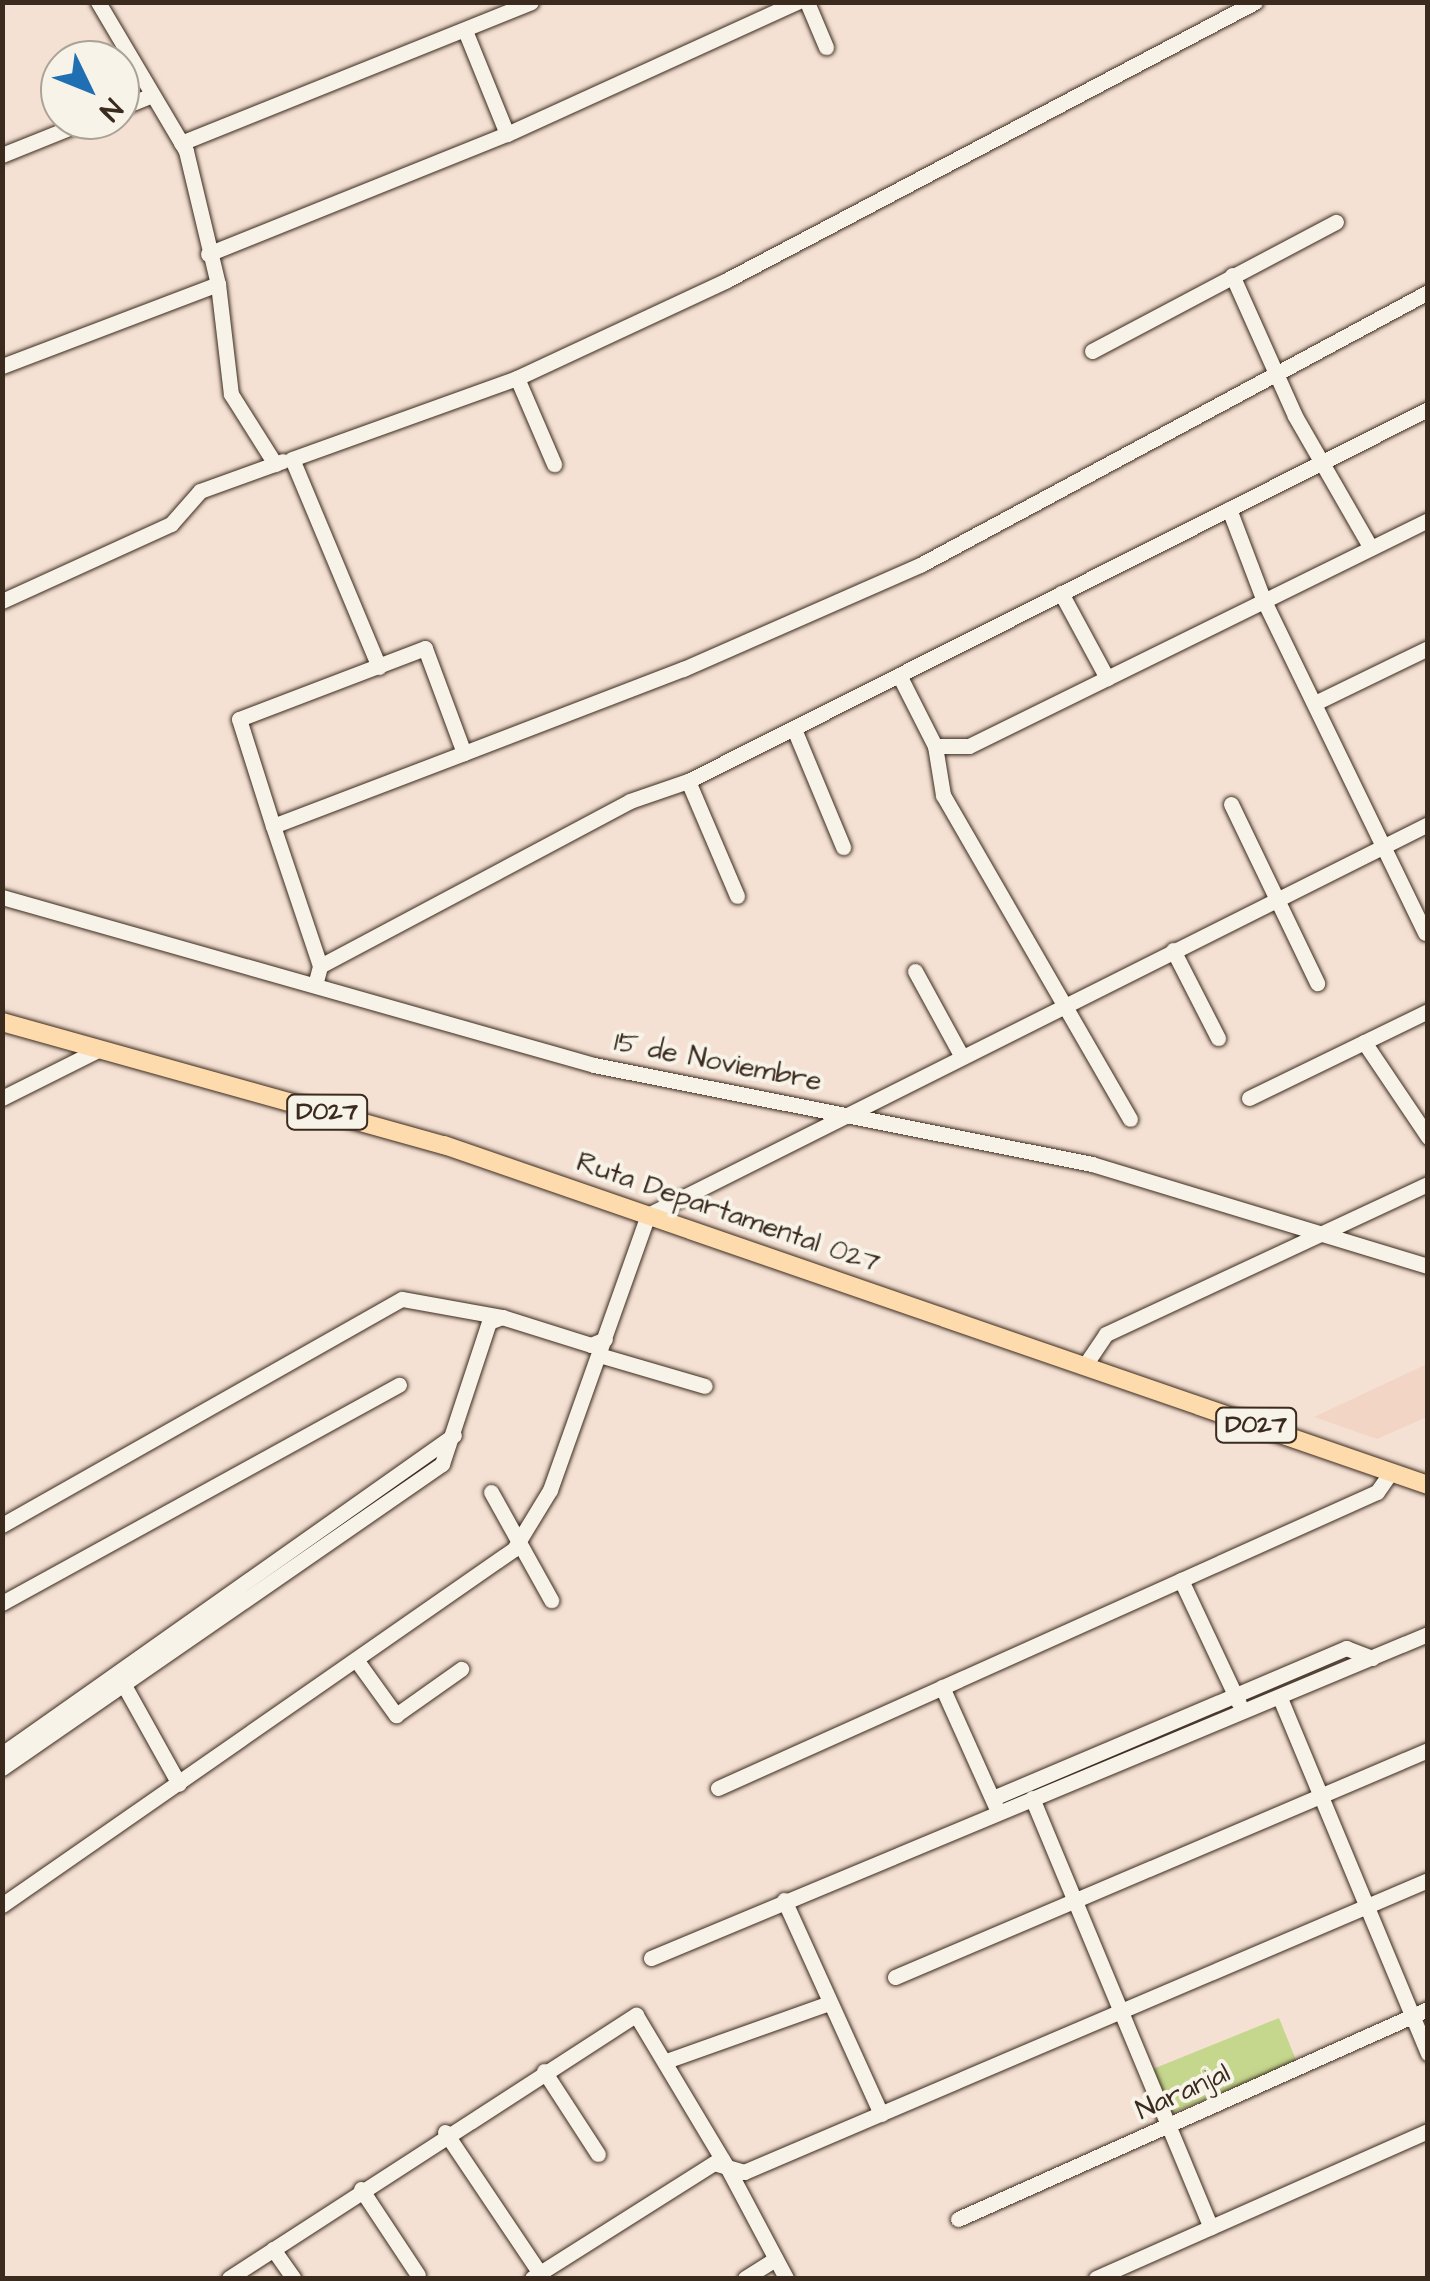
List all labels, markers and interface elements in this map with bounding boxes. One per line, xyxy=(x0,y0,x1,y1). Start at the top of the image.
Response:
north arrow xyxy=(40,40,140,140)
text: N xyxy=(91,90,131,129)
street label: 15 de Noviembre xyxy=(611,1025,825,1099)
road number: D027 xyxy=(284,1092,370,1132)
street label: Ruta Departamental 027 xyxy=(572,1145,884,1281)
road number: D027 xyxy=(1214,1405,1298,1445)
street label: Naranjal xyxy=(1131,2056,1235,2128)

